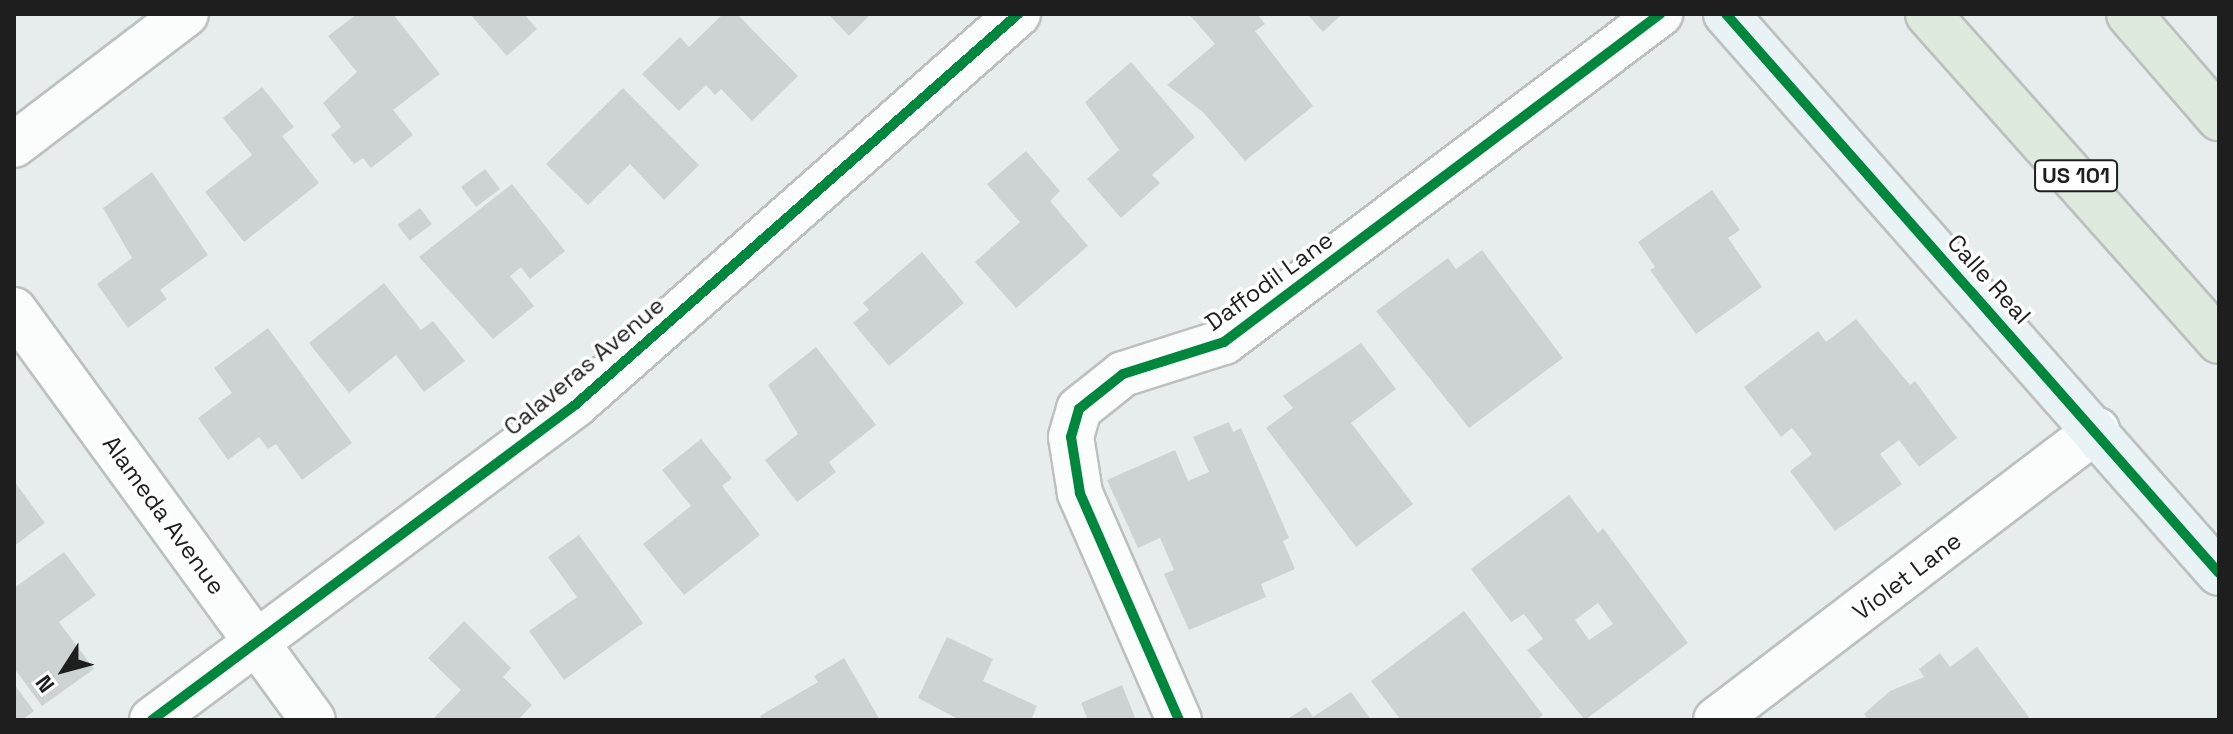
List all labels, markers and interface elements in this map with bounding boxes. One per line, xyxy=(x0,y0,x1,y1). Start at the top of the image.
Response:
road number: US 101 xyxy=(2034,158,2118,194)
street label: Daffodil Lane xyxy=(1200,225,1338,337)
street label: Calle Real xyxy=(1941,228,2037,330)
street label: Calaveras Avenue xyxy=(498,290,670,442)
street label: Alameda Avenue xyxy=(97,430,231,600)
street label: Violet Lane xyxy=(1847,526,1967,626)
north arrow xyxy=(24,630,104,710)
text: N xyxy=(29,670,60,698)

